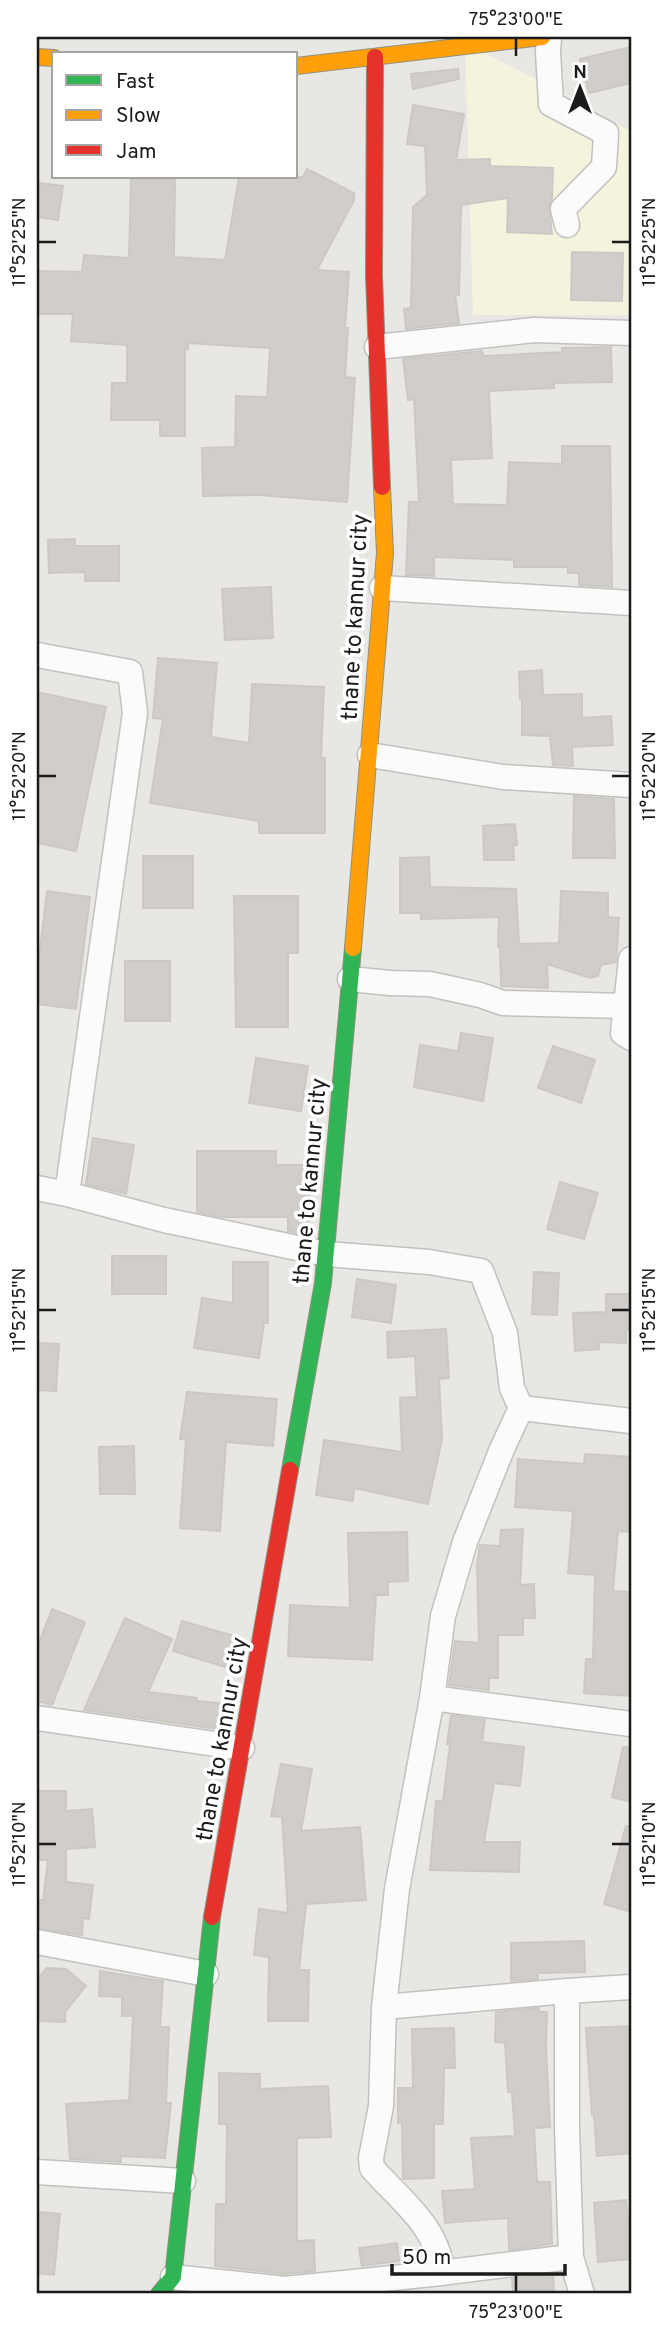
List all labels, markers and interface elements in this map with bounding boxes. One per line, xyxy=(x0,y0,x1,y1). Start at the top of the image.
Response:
text: 75°23'00"E xyxy=(469,9,563,32)
legend xyxy=(52,52,298,178)
north arrow xyxy=(546,52,616,122)
text: N xyxy=(573,61,587,85)
text: Fast xyxy=(116,69,155,96)
text: Slow xyxy=(116,103,161,130)
text: Jam xyxy=(116,139,157,166)
text: 11°52'25"N xyxy=(9,198,32,286)
text: 11°52'25"N xyxy=(639,198,662,286)
street label: thane to kannur city xyxy=(337,513,376,721)
text: 11°52'20"N xyxy=(9,731,32,821)
text: 11°52'20"N xyxy=(639,731,662,821)
street label: thane to kannur city xyxy=(288,1077,335,1286)
text: 11°52'15"N xyxy=(9,1268,32,1352)
text: 11°52'15"N xyxy=(639,1268,662,1352)
street label: thane to kannur city xyxy=(191,1635,256,1844)
text: 11°52'10"N xyxy=(9,1801,32,1887)
text: 11°52'10"N xyxy=(639,1801,662,1887)
scale bar xyxy=(392,2233,565,2277)
text: 50 m xyxy=(402,2245,451,2272)
text: 75°23'00"E xyxy=(469,2302,563,2325)

